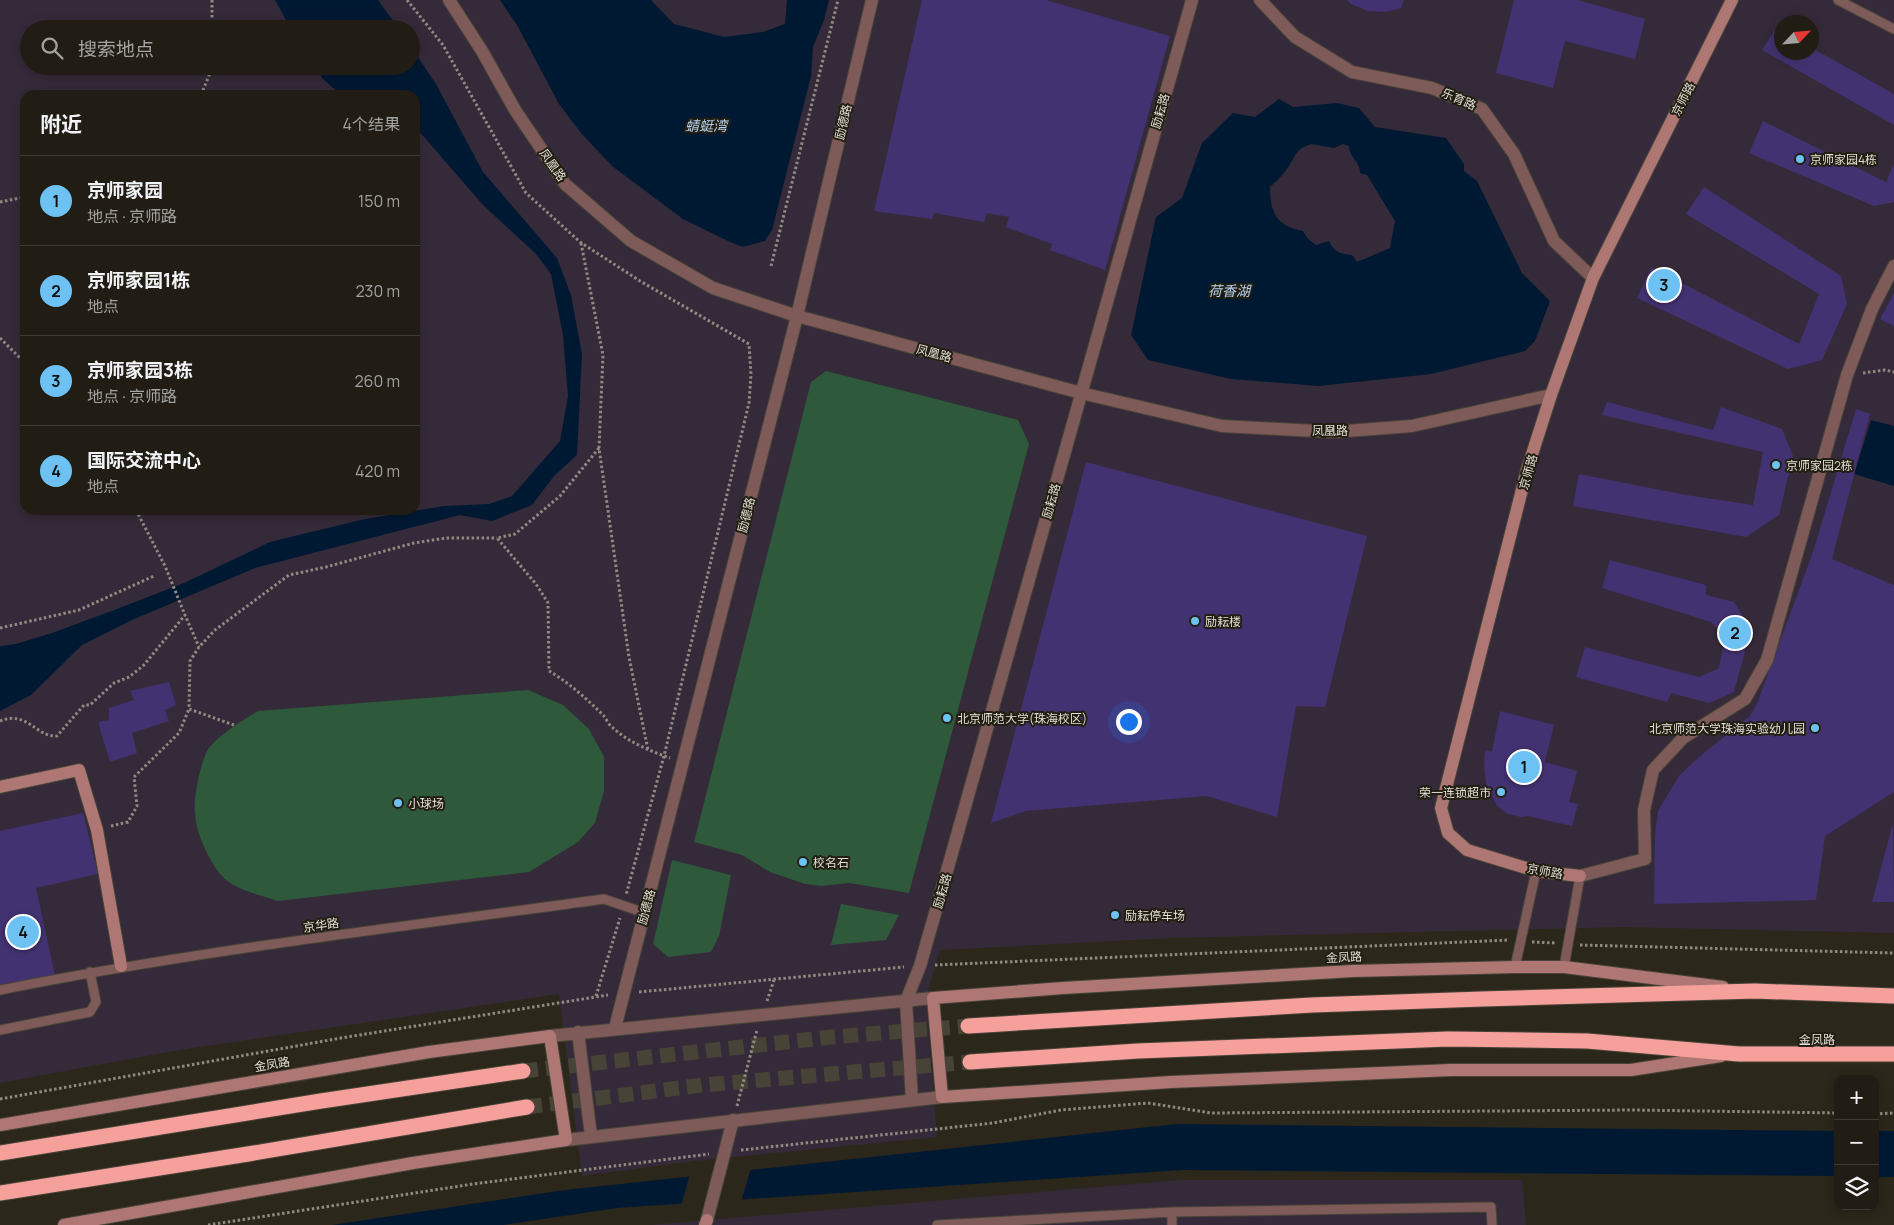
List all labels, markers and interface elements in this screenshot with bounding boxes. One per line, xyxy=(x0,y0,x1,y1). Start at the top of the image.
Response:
north arrow xyxy=(1774,15,1819,60)
search box xyxy=(20,20,420,75)
icon: search xyxy=(38,34,66,62)
text: 搜索地点 xyxy=(78,36,154,62)
street label: 京师路 xyxy=(1667,79,1699,119)
street label: 乐育路 xyxy=(1439,84,1479,114)
street label: 励耘路 xyxy=(1147,91,1173,131)
street label: 励德路 xyxy=(831,103,855,141)
text: 附近 xyxy=(40,110,82,138)
text: 4个结果 xyxy=(343,113,400,135)
water label: 蜻蜓湾 xyxy=(685,116,729,135)
street label: 凤凰路 xyxy=(536,145,570,185)
place label: 京师家园4栋 xyxy=(1810,151,1877,168)
marker: 京师家园4栋 xyxy=(1794,153,1806,165)
text: 京师家园 xyxy=(87,177,163,203)
text: 1 xyxy=(52,190,60,212)
text: 150 m xyxy=(358,190,400,212)
text: 地点 · 京师路 xyxy=(87,205,177,227)
pin: 3 xyxy=(1648,266,1680,304)
text: 京师家园1栋 xyxy=(87,267,190,293)
text: 2 xyxy=(51,280,61,302)
text: 230 m xyxy=(356,280,400,302)
water label: 荷香湖 xyxy=(1208,281,1252,300)
text: 地点 xyxy=(87,295,119,317)
street label: 凤凰路 xyxy=(914,340,954,366)
text: 京师家园3栋 xyxy=(87,357,193,383)
text: 3 xyxy=(51,370,61,392)
text: 260 m xyxy=(354,370,400,392)
text: 地点 · 京师路 xyxy=(87,385,177,407)
street label: 凤凰路 xyxy=(1312,422,1348,439)
text: 国际交流中心 xyxy=(87,447,201,473)
street label: 京师路 xyxy=(1515,452,1541,492)
place label: 京师家园2栋 xyxy=(1786,457,1853,474)
marker: 京师家园2栋 xyxy=(1770,459,1782,471)
text: 4 xyxy=(51,460,61,482)
text: 420 m xyxy=(355,460,400,482)
text: 地点 xyxy=(87,475,119,497)
street label: 励耘路 xyxy=(1038,481,1064,521)
street label: 励德路 xyxy=(733,495,759,535)
place label: 励耘楼 xyxy=(1205,613,1241,630)
pin: 2 xyxy=(1719,614,1751,652)
marker: 励耘楼 xyxy=(1189,615,1201,627)
your location xyxy=(1116,709,1142,735)
place label: 北京师范大学(珠海校区) xyxy=(957,710,1087,727)
marker: 北京师范大学(珠海校区) xyxy=(941,712,953,724)
place label: 北京师范大学珠海实验幼儿园 xyxy=(1649,720,1805,737)
marker: 北京师范大学珠海实验幼儿园 xyxy=(1809,722,1821,734)
pin: 1 xyxy=(1508,748,1540,786)
place label: 荣一连锁超市 xyxy=(1419,784,1491,801)
marker: 荣一连锁超市 xyxy=(1495,786,1507,798)
place label: 小球场 xyxy=(408,795,444,812)
marker: 小球场 xyxy=(392,797,404,809)
place label: 校名石 xyxy=(813,854,849,871)
marker: 校名石 xyxy=(797,856,809,868)
street label: 京师路 xyxy=(1526,860,1564,882)
street label: 励耘路 xyxy=(929,871,955,911)
street label: 励德路 xyxy=(633,887,659,927)
place label: 励耘停车场 xyxy=(1125,907,1185,924)
marker: 励耘停车场 xyxy=(1109,909,1121,921)
pin: 4 xyxy=(7,913,39,951)
street label: 京华路 xyxy=(302,914,340,936)
street label: 金凤路 xyxy=(1326,948,1362,966)
street label: 金凤路 xyxy=(1799,1031,1835,1048)
street label: 金凤路 xyxy=(253,1053,291,1075)
map controls xyxy=(1834,1075,1879,1210)
button: + xyxy=(1834,1075,1879,1120)
button: − xyxy=(1834,1120,1879,1165)
button: layers xyxy=(1834,1165,1879,1210)

